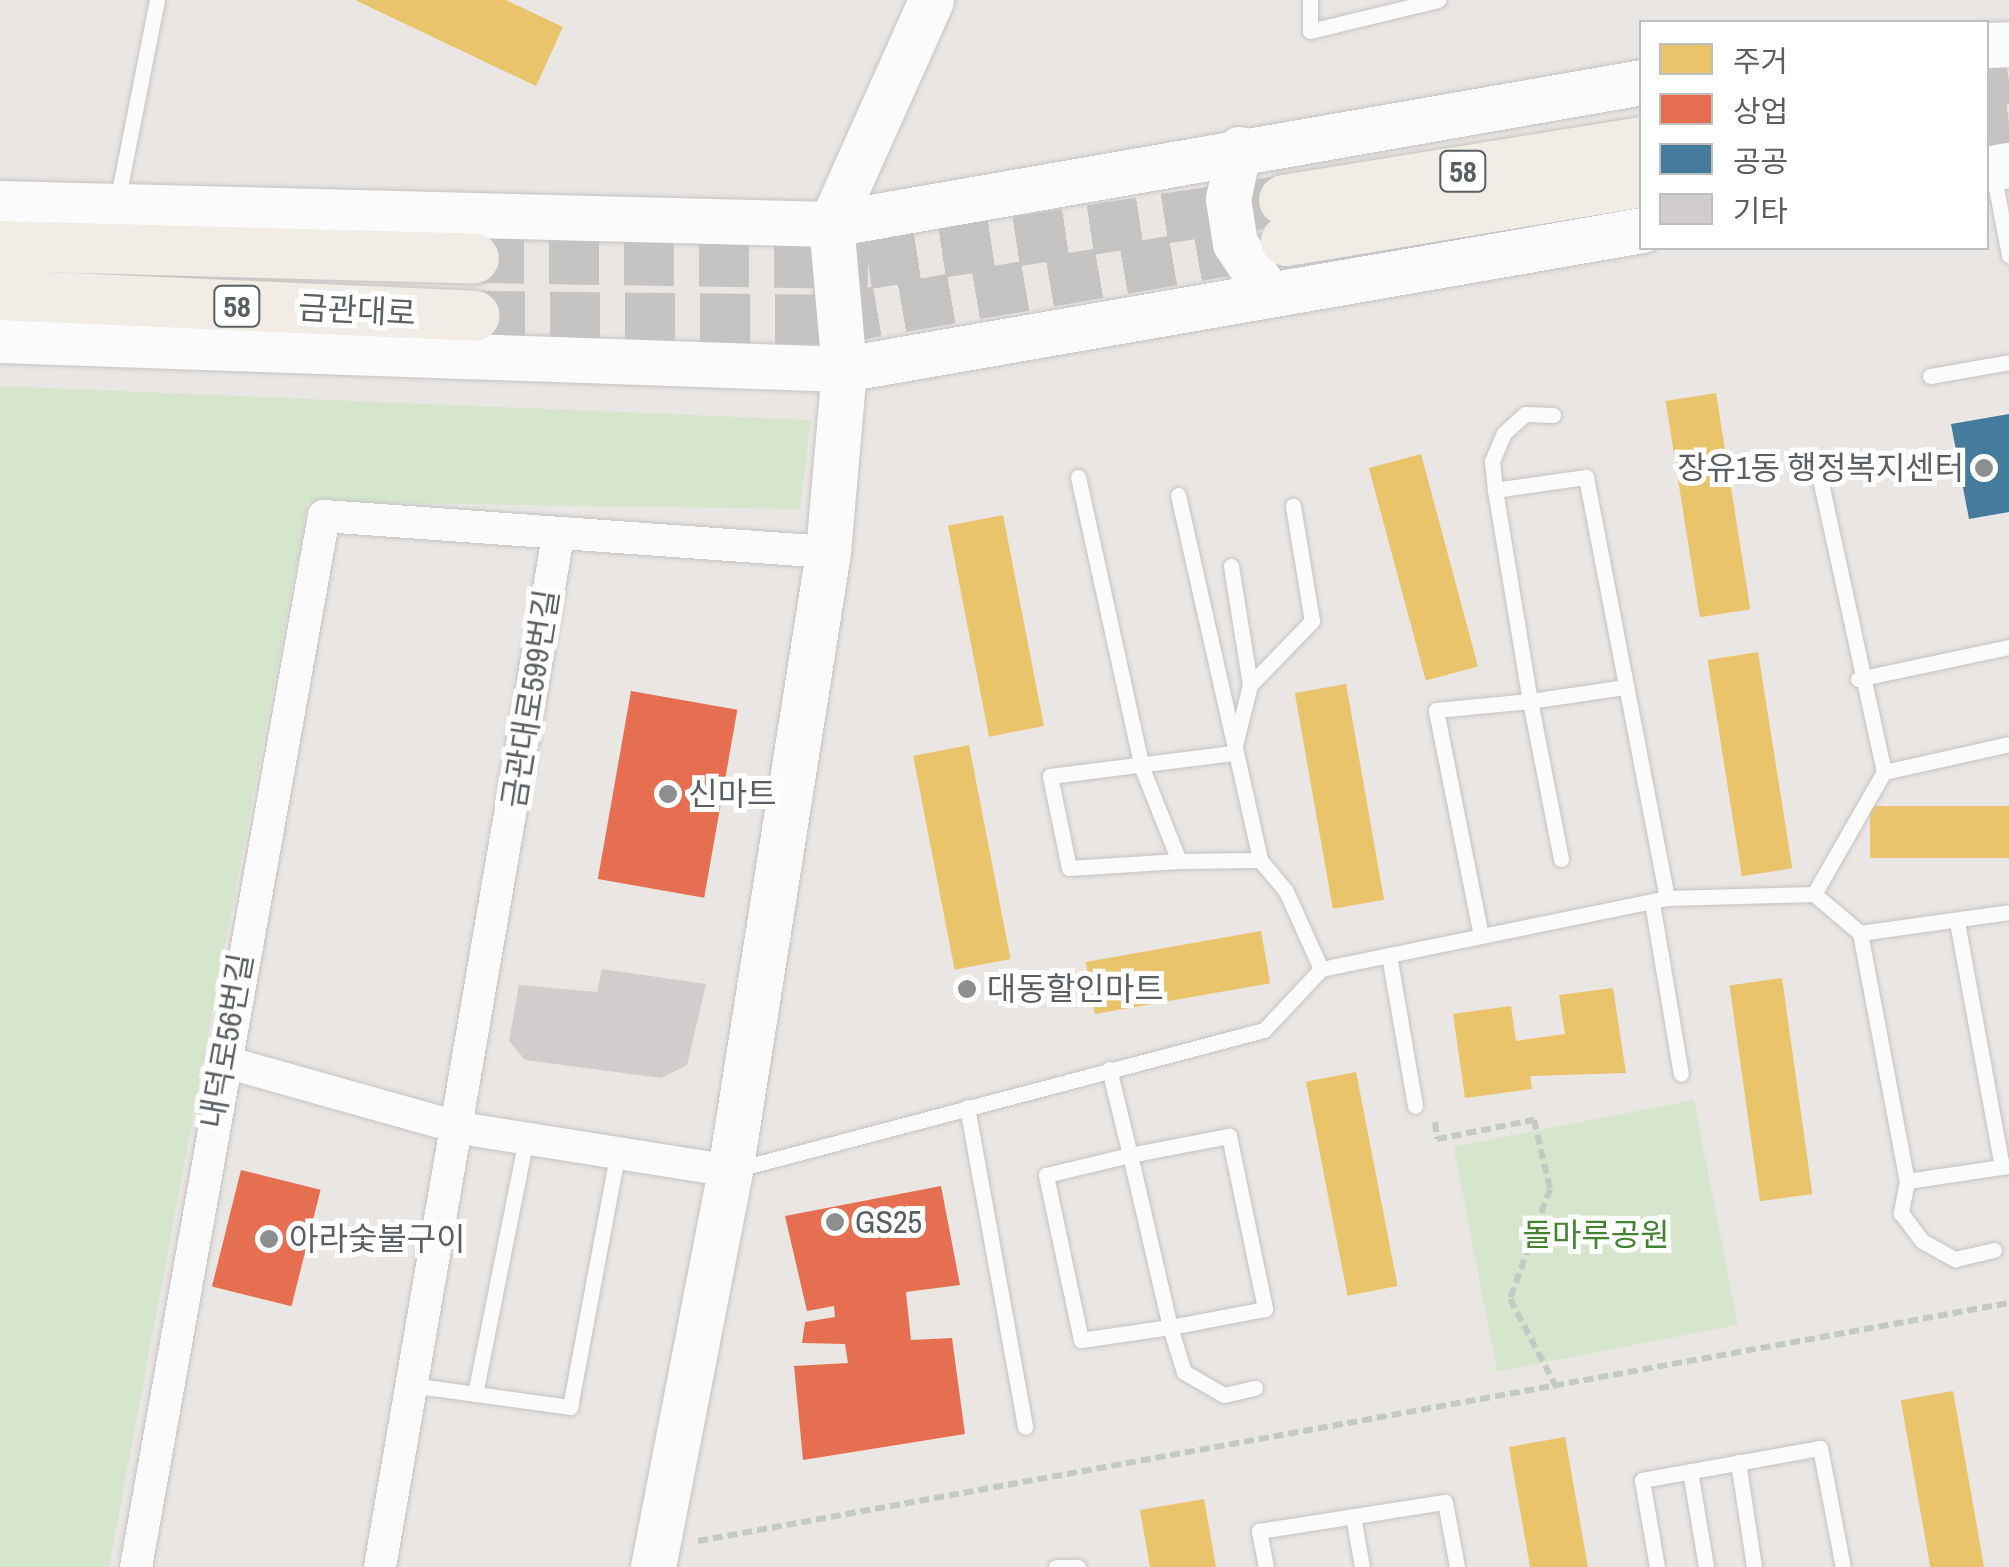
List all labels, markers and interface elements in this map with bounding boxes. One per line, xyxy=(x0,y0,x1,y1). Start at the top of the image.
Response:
legend xyxy=(1639,20,1989,250)
text: 주거 xyxy=(1733,41,1788,81)
text: 상업 xyxy=(1733,91,1788,131)
text: 공공 xyxy=(1733,141,1788,181)
road number: 58 xyxy=(1438,146,1488,196)
text: 기타 xyxy=(1733,191,1788,231)
road number: 58 xyxy=(212,281,262,331)
street label: 금관대로 xyxy=(297,289,417,333)
place label: 장유1동 행정복지센터 xyxy=(1677,449,1964,487)
marker: 장유1동 행정복지센터 xyxy=(1973,457,1995,479)
street label: 금관대로599번길 xyxy=(495,587,567,811)
place label: 신마트 xyxy=(688,775,776,813)
marker: 신마트 xyxy=(657,783,679,805)
street label: 내덕로56번길 xyxy=(193,951,261,1131)
place label: 대동할인마트 xyxy=(987,970,1164,1008)
marker: 대동할인마트 xyxy=(956,978,978,1000)
place label: GS25 xyxy=(855,1203,922,1241)
marker: GS25 xyxy=(824,1211,846,1233)
park label: 돌마루공원 xyxy=(1522,1216,1670,1254)
place label: 아라숯불구이 xyxy=(289,1220,466,1258)
marker: 아라숯불구이 xyxy=(258,1228,280,1250)

